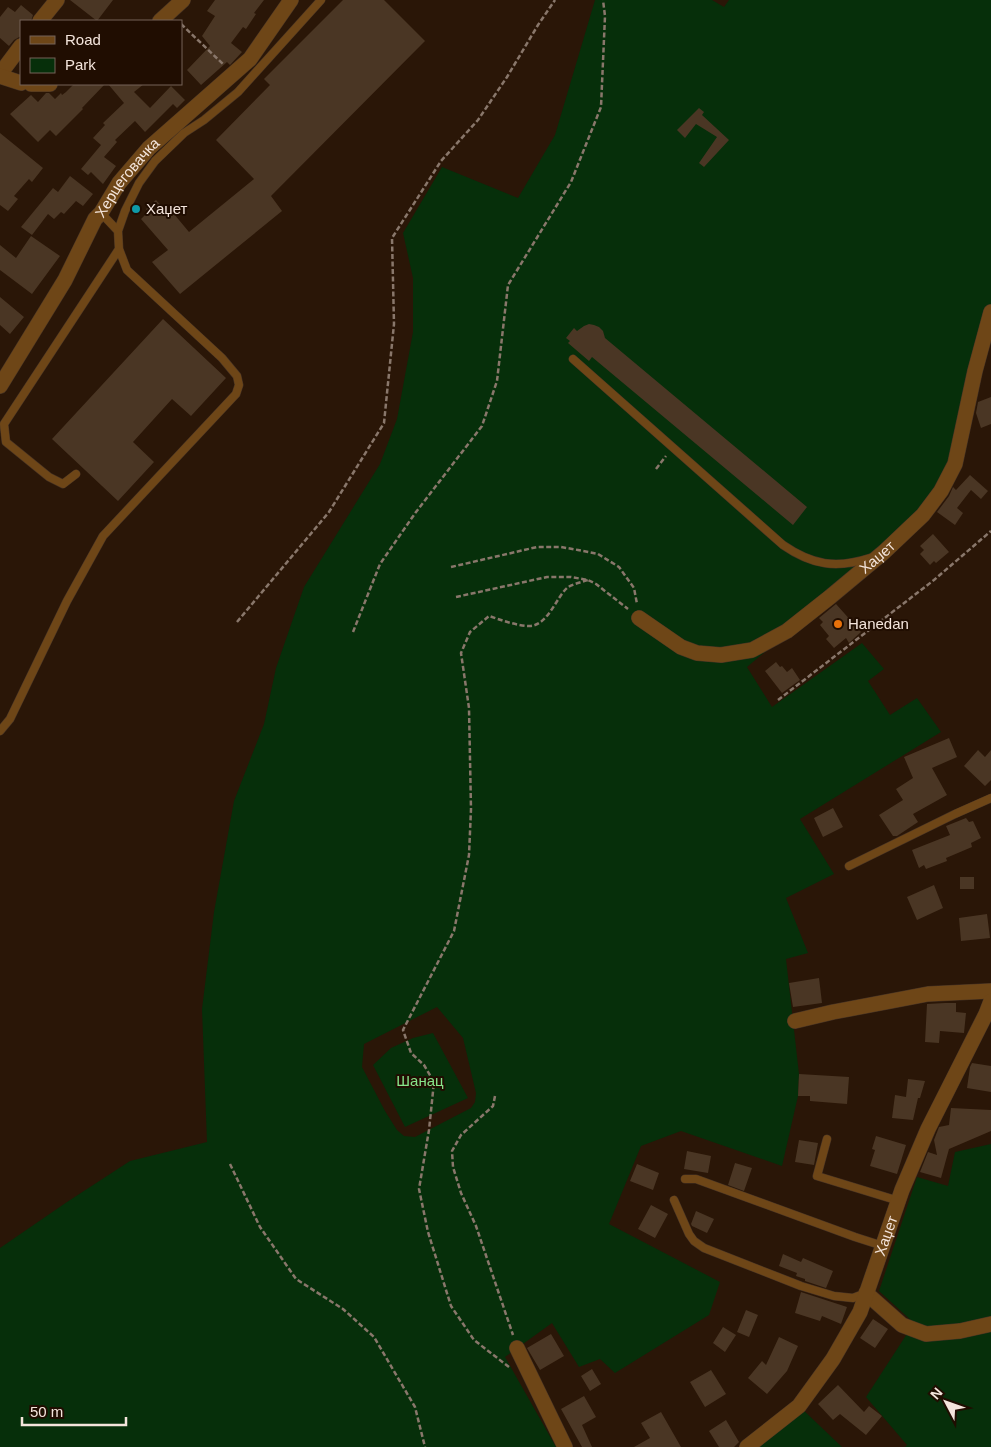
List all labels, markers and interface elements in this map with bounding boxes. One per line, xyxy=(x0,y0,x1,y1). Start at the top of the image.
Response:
legend xyxy=(20,20,182,85)
text: Road xyxy=(65,31,101,48)
text: Park xyxy=(65,56,96,73)
street label: Херцеговачка xyxy=(91,134,163,220)
place label: Хаџет xyxy=(146,200,187,217)
marker: Хаџет xyxy=(130,203,142,215)
street label: Хаџет xyxy=(856,537,898,577)
place label: Hanedan xyxy=(848,615,909,632)
marker: Hanedan xyxy=(832,618,844,630)
park label: Шанац xyxy=(396,1072,444,1089)
street label: Хаџет xyxy=(871,1213,901,1258)
north arrow xyxy=(921,1377,971,1427)
text: N xyxy=(927,1384,946,1403)
scale bar xyxy=(22,1394,126,1426)
text: 50 m xyxy=(30,1403,63,1420)

